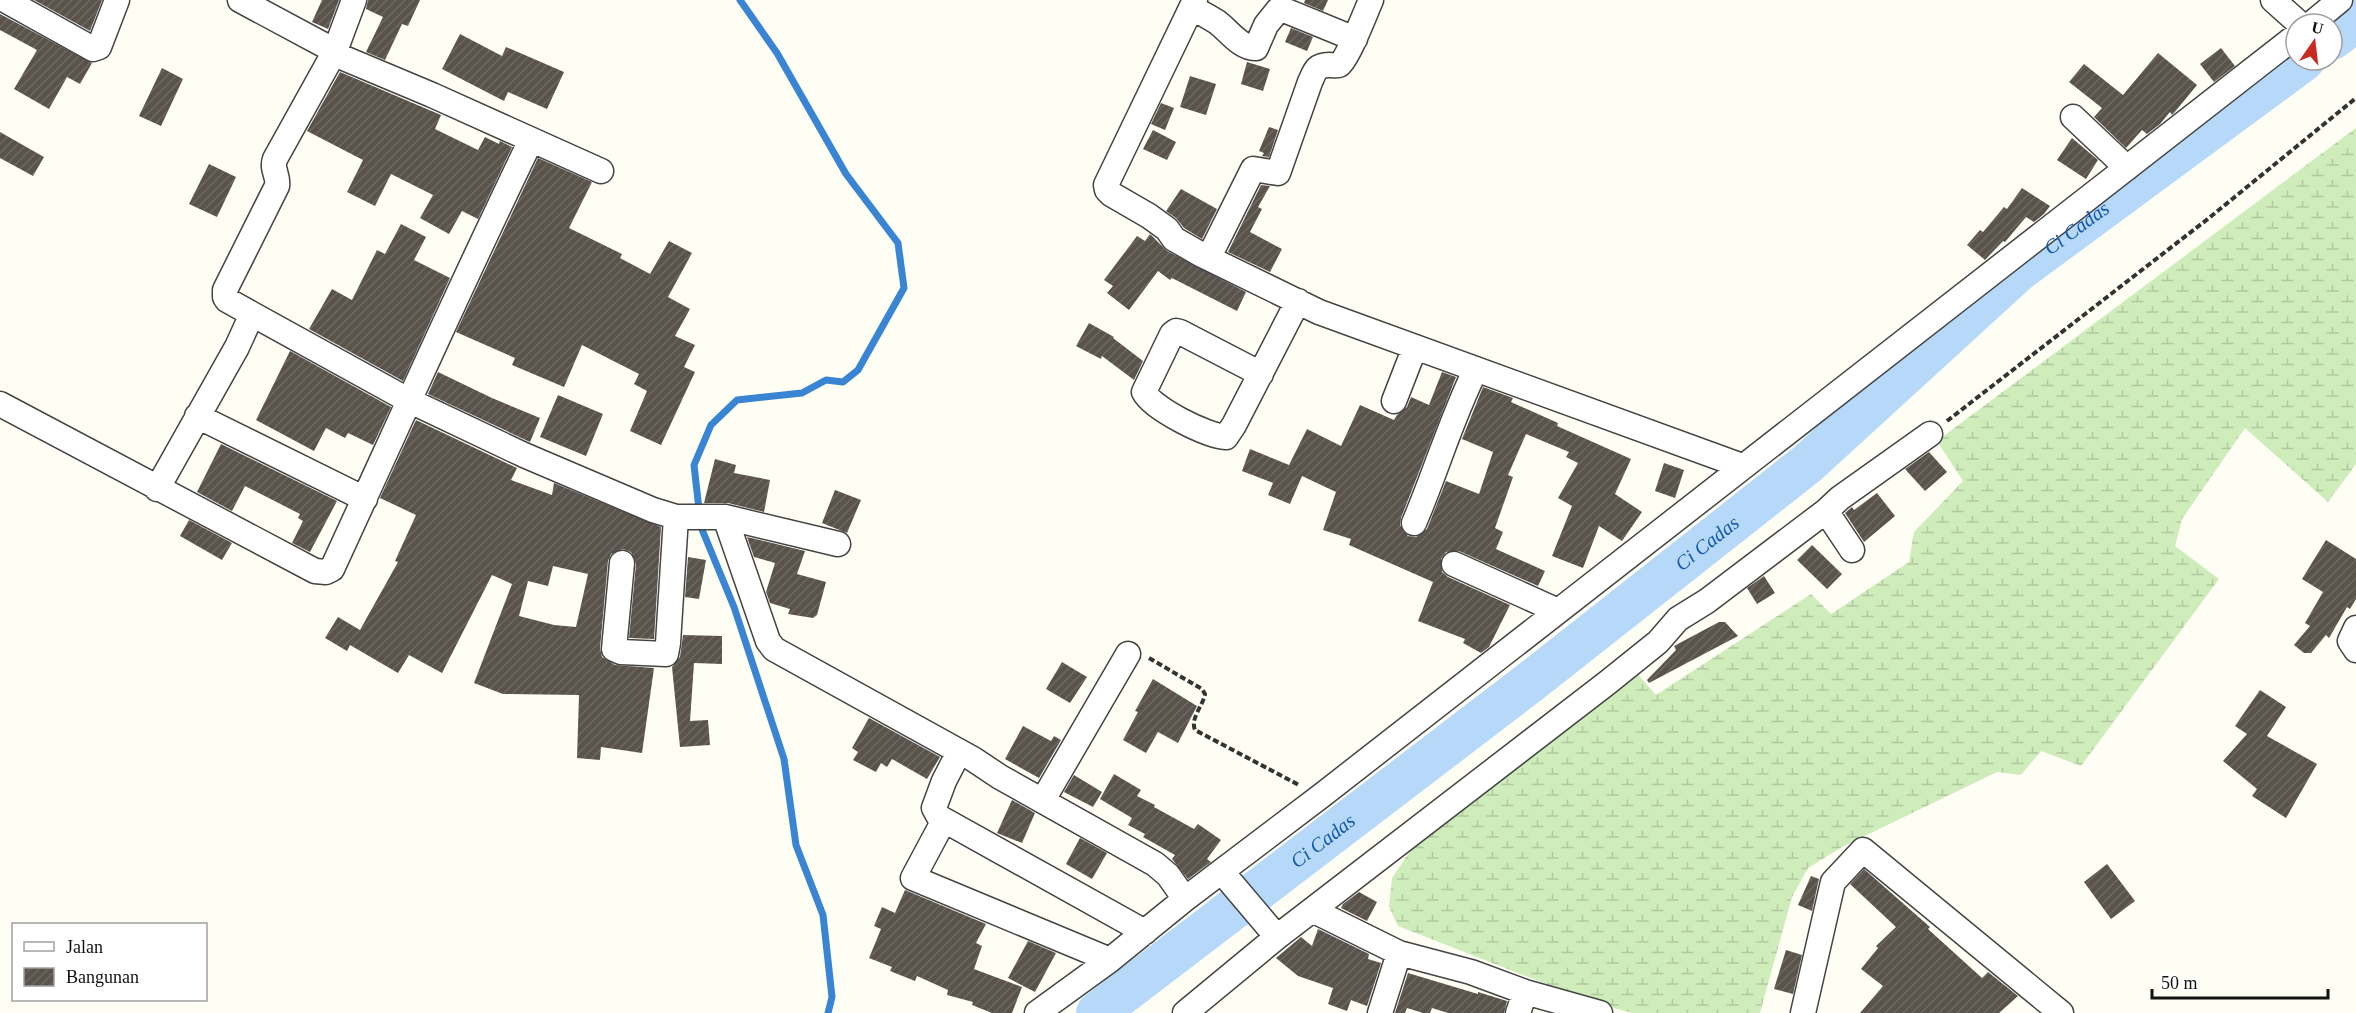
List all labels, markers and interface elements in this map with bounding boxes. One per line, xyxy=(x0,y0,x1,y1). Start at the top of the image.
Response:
north arrow xyxy=(2284,12,2344,72)
text: U xyxy=(2310,18,2326,38)
water label: Ci Cadas xyxy=(2040,197,2113,259)
water label: Ci Cadas xyxy=(1671,511,1743,575)
water label: Ci Cadas xyxy=(1286,809,1359,872)
legend xyxy=(12,923,207,1001)
text: Jalan xyxy=(66,937,103,957)
scale bar xyxy=(2152,962,2328,1000)
text: Bangunan xyxy=(66,967,139,987)
text: 50 m xyxy=(2161,973,2198,993)

